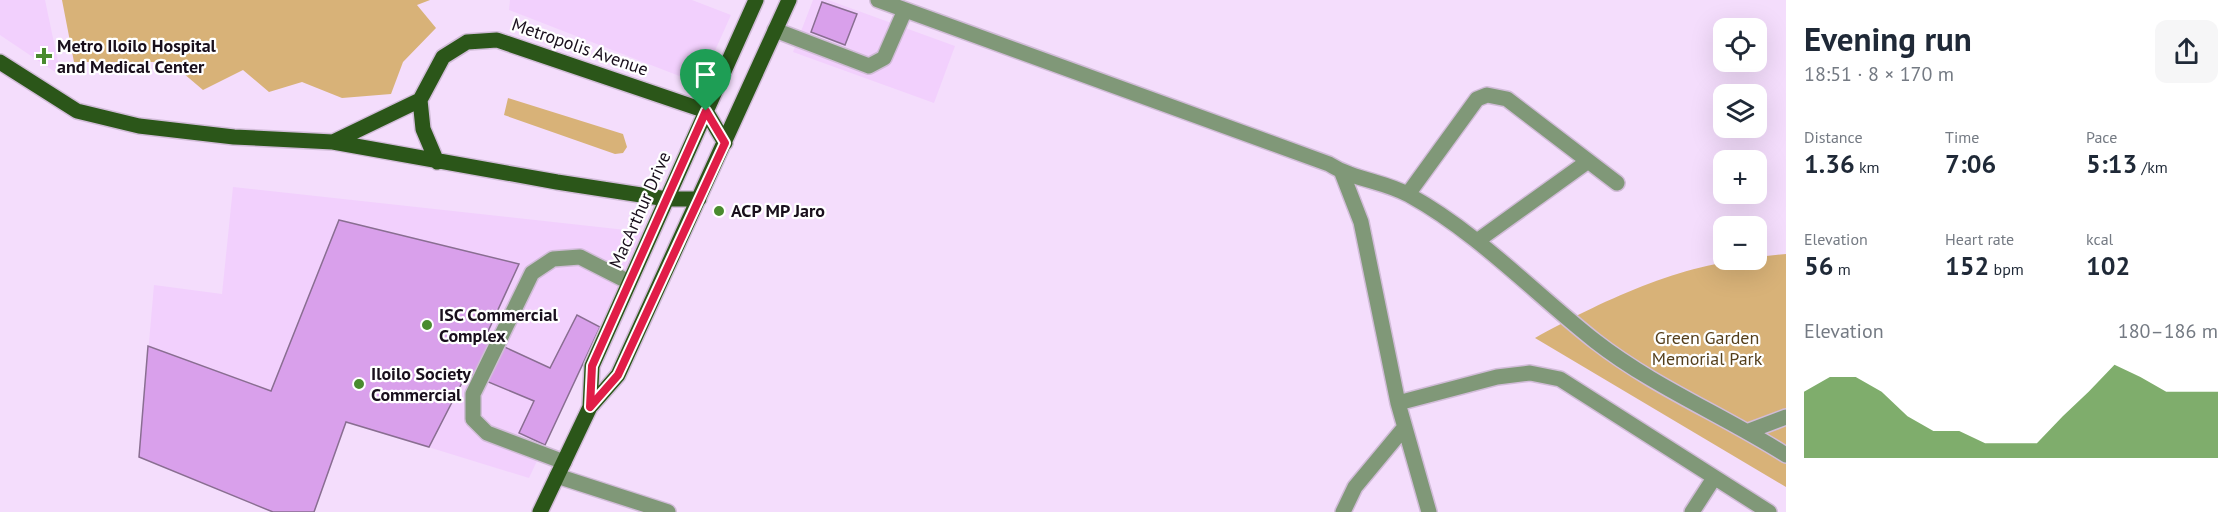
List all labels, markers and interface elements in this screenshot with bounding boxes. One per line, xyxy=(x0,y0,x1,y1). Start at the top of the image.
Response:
street label: Metropolis Avenue xyxy=(509,12,651,81)
text: Evening run xyxy=(1804,17,1972,60)
map controls xyxy=(1713,18,1767,270)
button: locate xyxy=(1713,18,1767,72)
button: share xyxy=(2155,20,2218,83)
place label: Metro Iloilo Hospital and Medical Center xyxy=(57,34,217,78)
marker: Metro Iloilo Hospital and Medical Center xyxy=(35,47,53,65)
pin xyxy=(680,49,731,111)
icon: arrive xyxy=(689,58,722,91)
text: 18:51 · 8 × 170 m xyxy=(1804,61,1954,87)
button: layers xyxy=(1713,84,1767,138)
text: Distance xyxy=(1804,127,1863,147)
text: Time xyxy=(1945,127,1979,147)
text: Pace xyxy=(2086,127,2117,147)
text: 1.36 xyxy=(1804,147,1855,180)
text: 7:06 xyxy=(1945,147,1996,180)
text: 5:13 xyxy=(2086,147,2137,180)
street label: MacArthur Drive xyxy=(604,148,676,272)
button: + xyxy=(1713,150,1767,204)
text: km xyxy=(1855,157,1880,177)
text: /km xyxy=(2137,157,2168,177)
place label: ACP MP Jaro xyxy=(731,199,825,222)
marker: ACP MP Jaro xyxy=(712,204,726,218)
button: − xyxy=(1713,216,1767,270)
text: Elevation xyxy=(1804,229,1868,249)
text: Heart rate xyxy=(1945,229,2014,249)
text: kcal xyxy=(2086,229,2113,249)
text: 56 xyxy=(1804,249,1833,282)
text: 152 xyxy=(1945,249,1989,282)
text: 102 xyxy=(2086,249,2130,282)
text: m xyxy=(1833,259,1851,279)
text: bpm xyxy=(1989,259,2024,279)
place label: ISC Commercial Complex xyxy=(439,303,558,347)
marker: ISC Commercial Complex xyxy=(420,318,434,332)
text: Elevation xyxy=(1804,318,1884,344)
text: 180–186 m xyxy=(2118,318,2218,344)
park label: Green Garden Memorial Park xyxy=(1652,326,1763,370)
place label: Iloilo Society Commercial xyxy=(371,362,471,406)
marker: Iloilo Society Commercial xyxy=(352,377,366,391)

